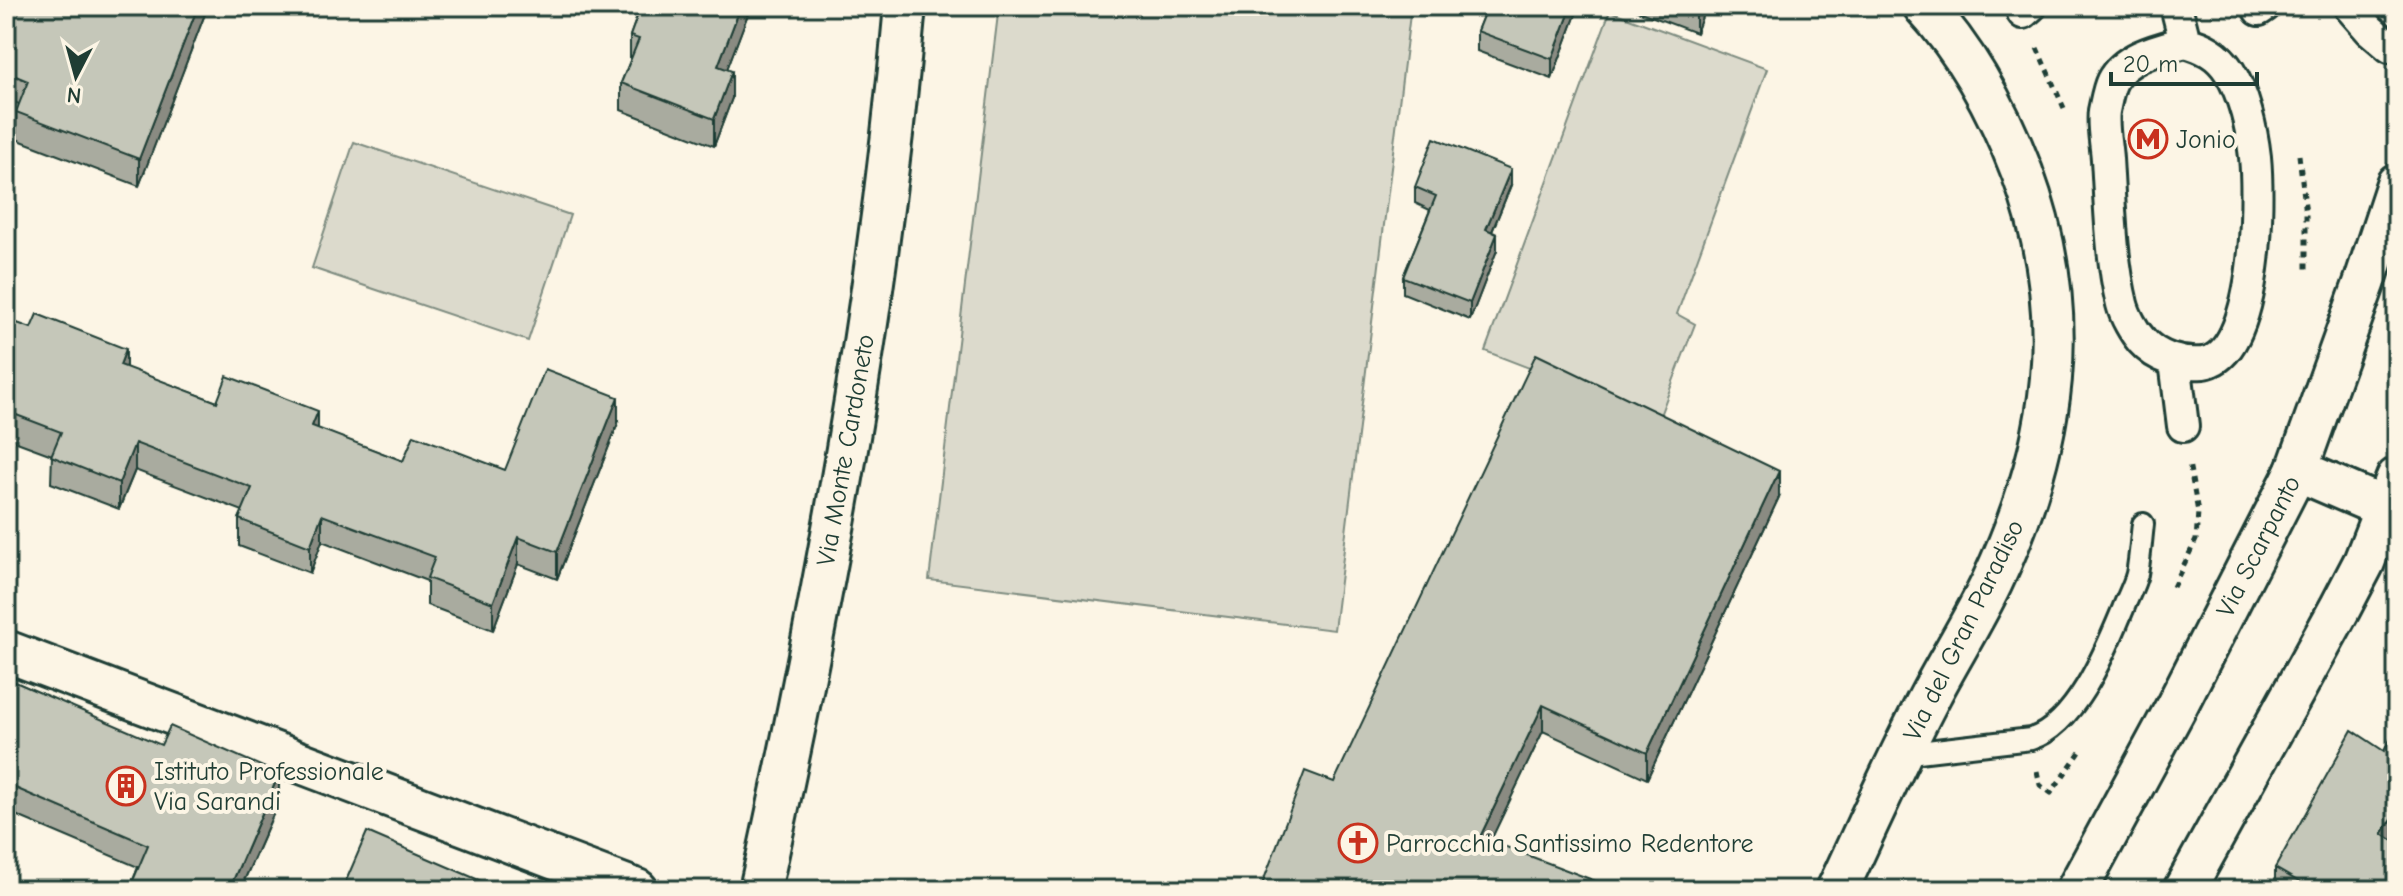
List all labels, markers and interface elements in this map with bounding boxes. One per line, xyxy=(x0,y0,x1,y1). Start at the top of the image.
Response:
north arrow xyxy=(36,36,116,116)
scale bar xyxy=(2111,36,2257,86)
text: 20 m xyxy=(2123,50,2178,78)
text: N xyxy=(66,81,83,109)
metro station icon: Jonio xyxy=(2127,118,2169,160)
place label: Jonio xyxy=(2176,125,2236,155)
street label: Via Monte Cardoneto xyxy=(811,332,881,568)
street label: Via Scarpanto xyxy=(2210,471,2307,622)
street label: Via del Gran Paradiso xyxy=(1897,515,2031,746)
place label: Istituto Professionale Via Sarandi xyxy=(154,757,384,817)
building icon: Istituto Professionale Via Sarandi xyxy=(105,765,147,807)
church icon: Parrocchia Santissimo Redentore xyxy=(1337,822,1379,864)
place label: Parrocchia Santissimo Redentore xyxy=(1386,829,1753,859)

